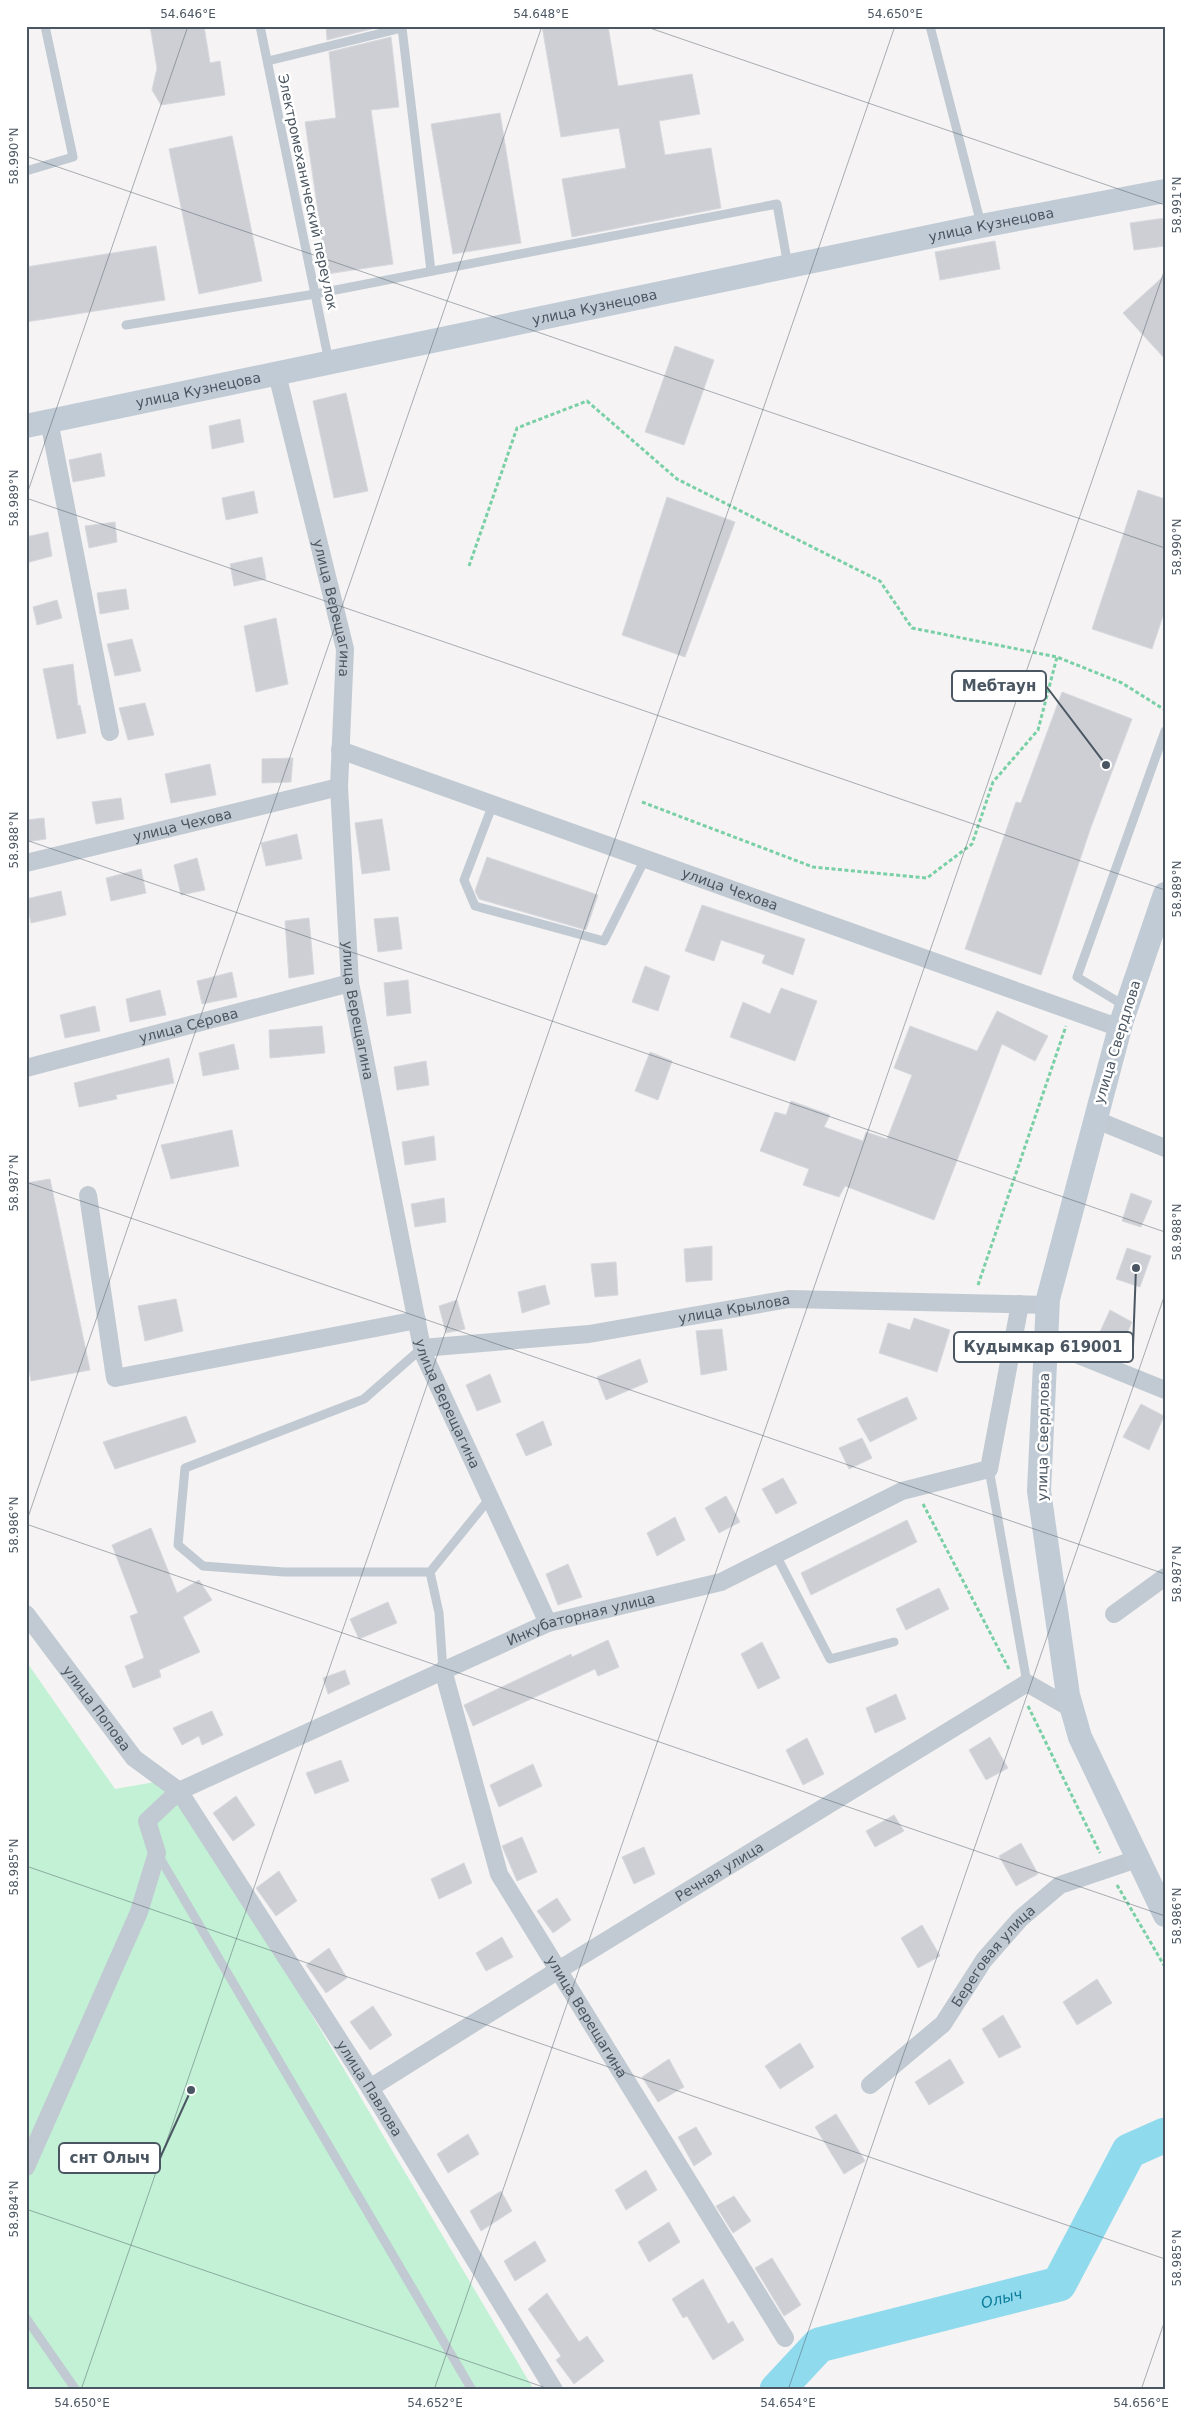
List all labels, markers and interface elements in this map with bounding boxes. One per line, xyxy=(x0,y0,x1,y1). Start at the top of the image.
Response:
text: 54.646°E xyxy=(160,7,216,21)
text: 54.648°E xyxy=(513,7,569,21)
text: 54.650°E xyxy=(867,7,923,21)
street label: Электромеханический переулок xyxy=(275,73,341,311)
text: 58.990°N xyxy=(7,128,21,184)
text: 58.991°N xyxy=(1170,177,1184,233)
street label: улица Кузнецова xyxy=(927,204,1055,245)
street label: улица Кузнецова xyxy=(531,286,659,328)
street label: улица Кузнецова xyxy=(134,369,262,411)
text: 58.989°N xyxy=(7,470,21,526)
text: 58.990°N xyxy=(1170,519,1184,575)
street label: улица Верещагина xyxy=(310,538,353,677)
callout: Мебтаун xyxy=(952,671,1046,701)
text: Мебтаун xyxy=(962,677,1036,695)
street label: улица Чехова xyxy=(132,805,233,845)
text: 58.988°N xyxy=(7,812,21,868)
text: 58.989°N xyxy=(1170,861,1184,917)
street label: улица Чехова xyxy=(680,865,780,913)
street label: улица Верещагина xyxy=(340,941,377,1081)
street label: улица Свердлова xyxy=(1091,978,1143,1106)
street label: улица Серова xyxy=(137,1005,240,1046)
text: 58.987°N xyxy=(7,1155,21,1211)
text: 58.988°N xyxy=(1170,1204,1184,1260)
street label: улица Крылова xyxy=(677,1291,791,1326)
callout: Кудымкар 619001 xyxy=(954,1332,1133,1362)
street label: улица Верещагина xyxy=(412,1338,483,1471)
text: Кудымкар 619001 xyxy=(964,1338,1122,1356)
street label: улица Свердлова xyxy=(1034,1373,1052,1501)
text: 58.986°N xyxy=(7,1497,21,1553)
text: 58.987°N xyxy=(1170,1546,1184,1602)
street label: Инкубаторная улица xyxy=(504,1590,657,1649)
street label: улица Попова xyxy=(60,1663,134,1754)
street label: Речная улица xyxy=(672,1838,766,1905)
text: 58.985°N xyxy=(7,1839,21,1895)
text: 58.986°N xyxy=(1170,1888,1184,1944)
street label: Береговая улица xyxy=(948,1902,1038,2010)
street label: улица Верещагина xyxy=(543,1952,631,2081)
street label: улица Павлова xyxy=(333,2037,406,2140)
callout: снт Олыч xyxy=(59,2143,160,2173)
text: снт Олыч xyxy=(70,2149,150,2167)
text: 58.984°N xyxy=(7,2181,21,2237)
text: 58.985°N xyxy=(1170,2230,1184,2286)
water label: Олыч xyxy=(979,2285,1024,2312)
text: 54.650°E xyxy=(54,2396,110,2410)
text: 54.652°E xyxy=(407,2396,463,2410)
text: 54.654°E xyxy=(760,2396,816,2410)
text: 54.656°E xyxy=(1113,2396,1169,2410)

